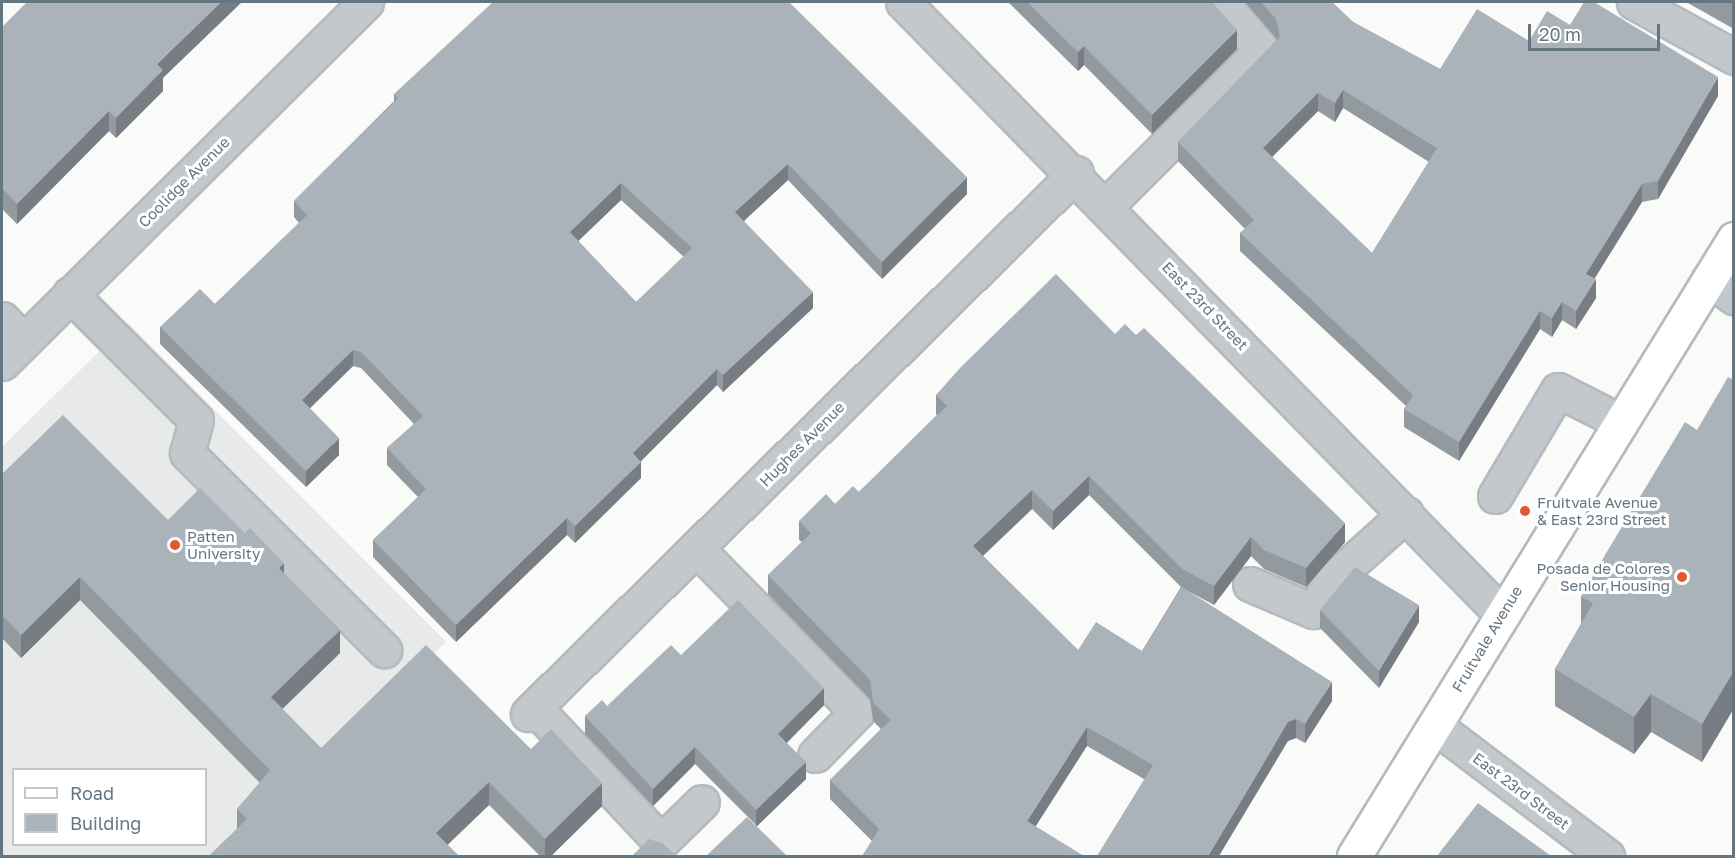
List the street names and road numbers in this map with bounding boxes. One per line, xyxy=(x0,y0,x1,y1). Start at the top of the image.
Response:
street label: Coolidge Avenue xyxy=(135,133,233,231)
street label: East 23rd Street xyxy=(1158,258,1252,354)
street label: Hughes Avenue xyxy=(756,398,848,490)
street label: Fruitvale Avenue xyxy=(1448,583,1526,695)
street label: East 23rd Street xyxy=(1469,749,1573,833)

